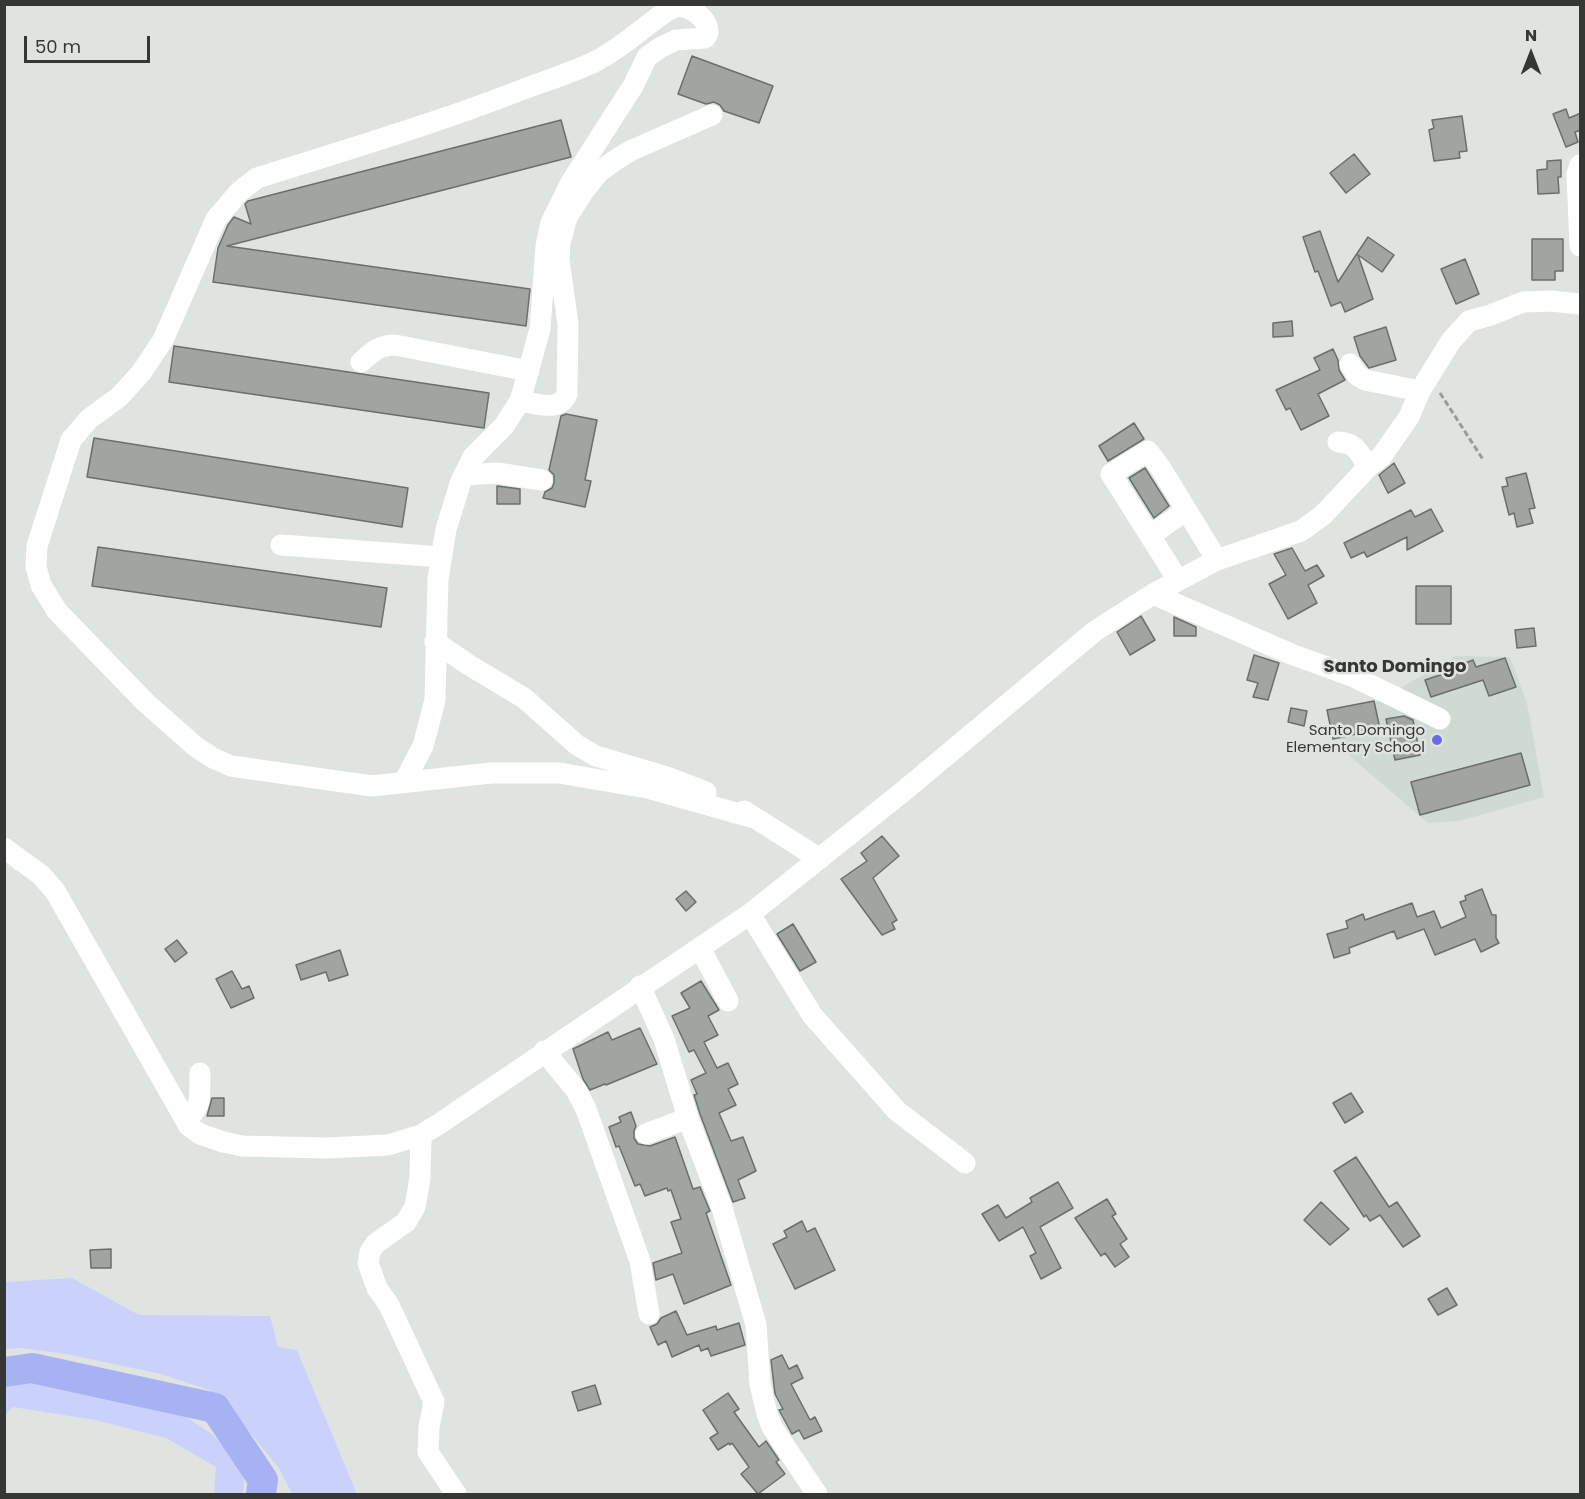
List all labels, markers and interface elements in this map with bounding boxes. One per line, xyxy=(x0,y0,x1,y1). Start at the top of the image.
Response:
scale bar xyxy=(27,24,153,62)
north arrow xyxy=(1501,24,1561,84)
text: N xyxy=(1525,24,1537,47)
text: 50 m xyxy=(35,34,81,59)
district label: Santo Domingo xyxy=(1324,656,1466,678)
place label: Santo Domingo Elementary School xyxy=(1286,722,1425,757)
marker: Santo Domingo Elementary School xyxy=(1430,733,1444,747)

